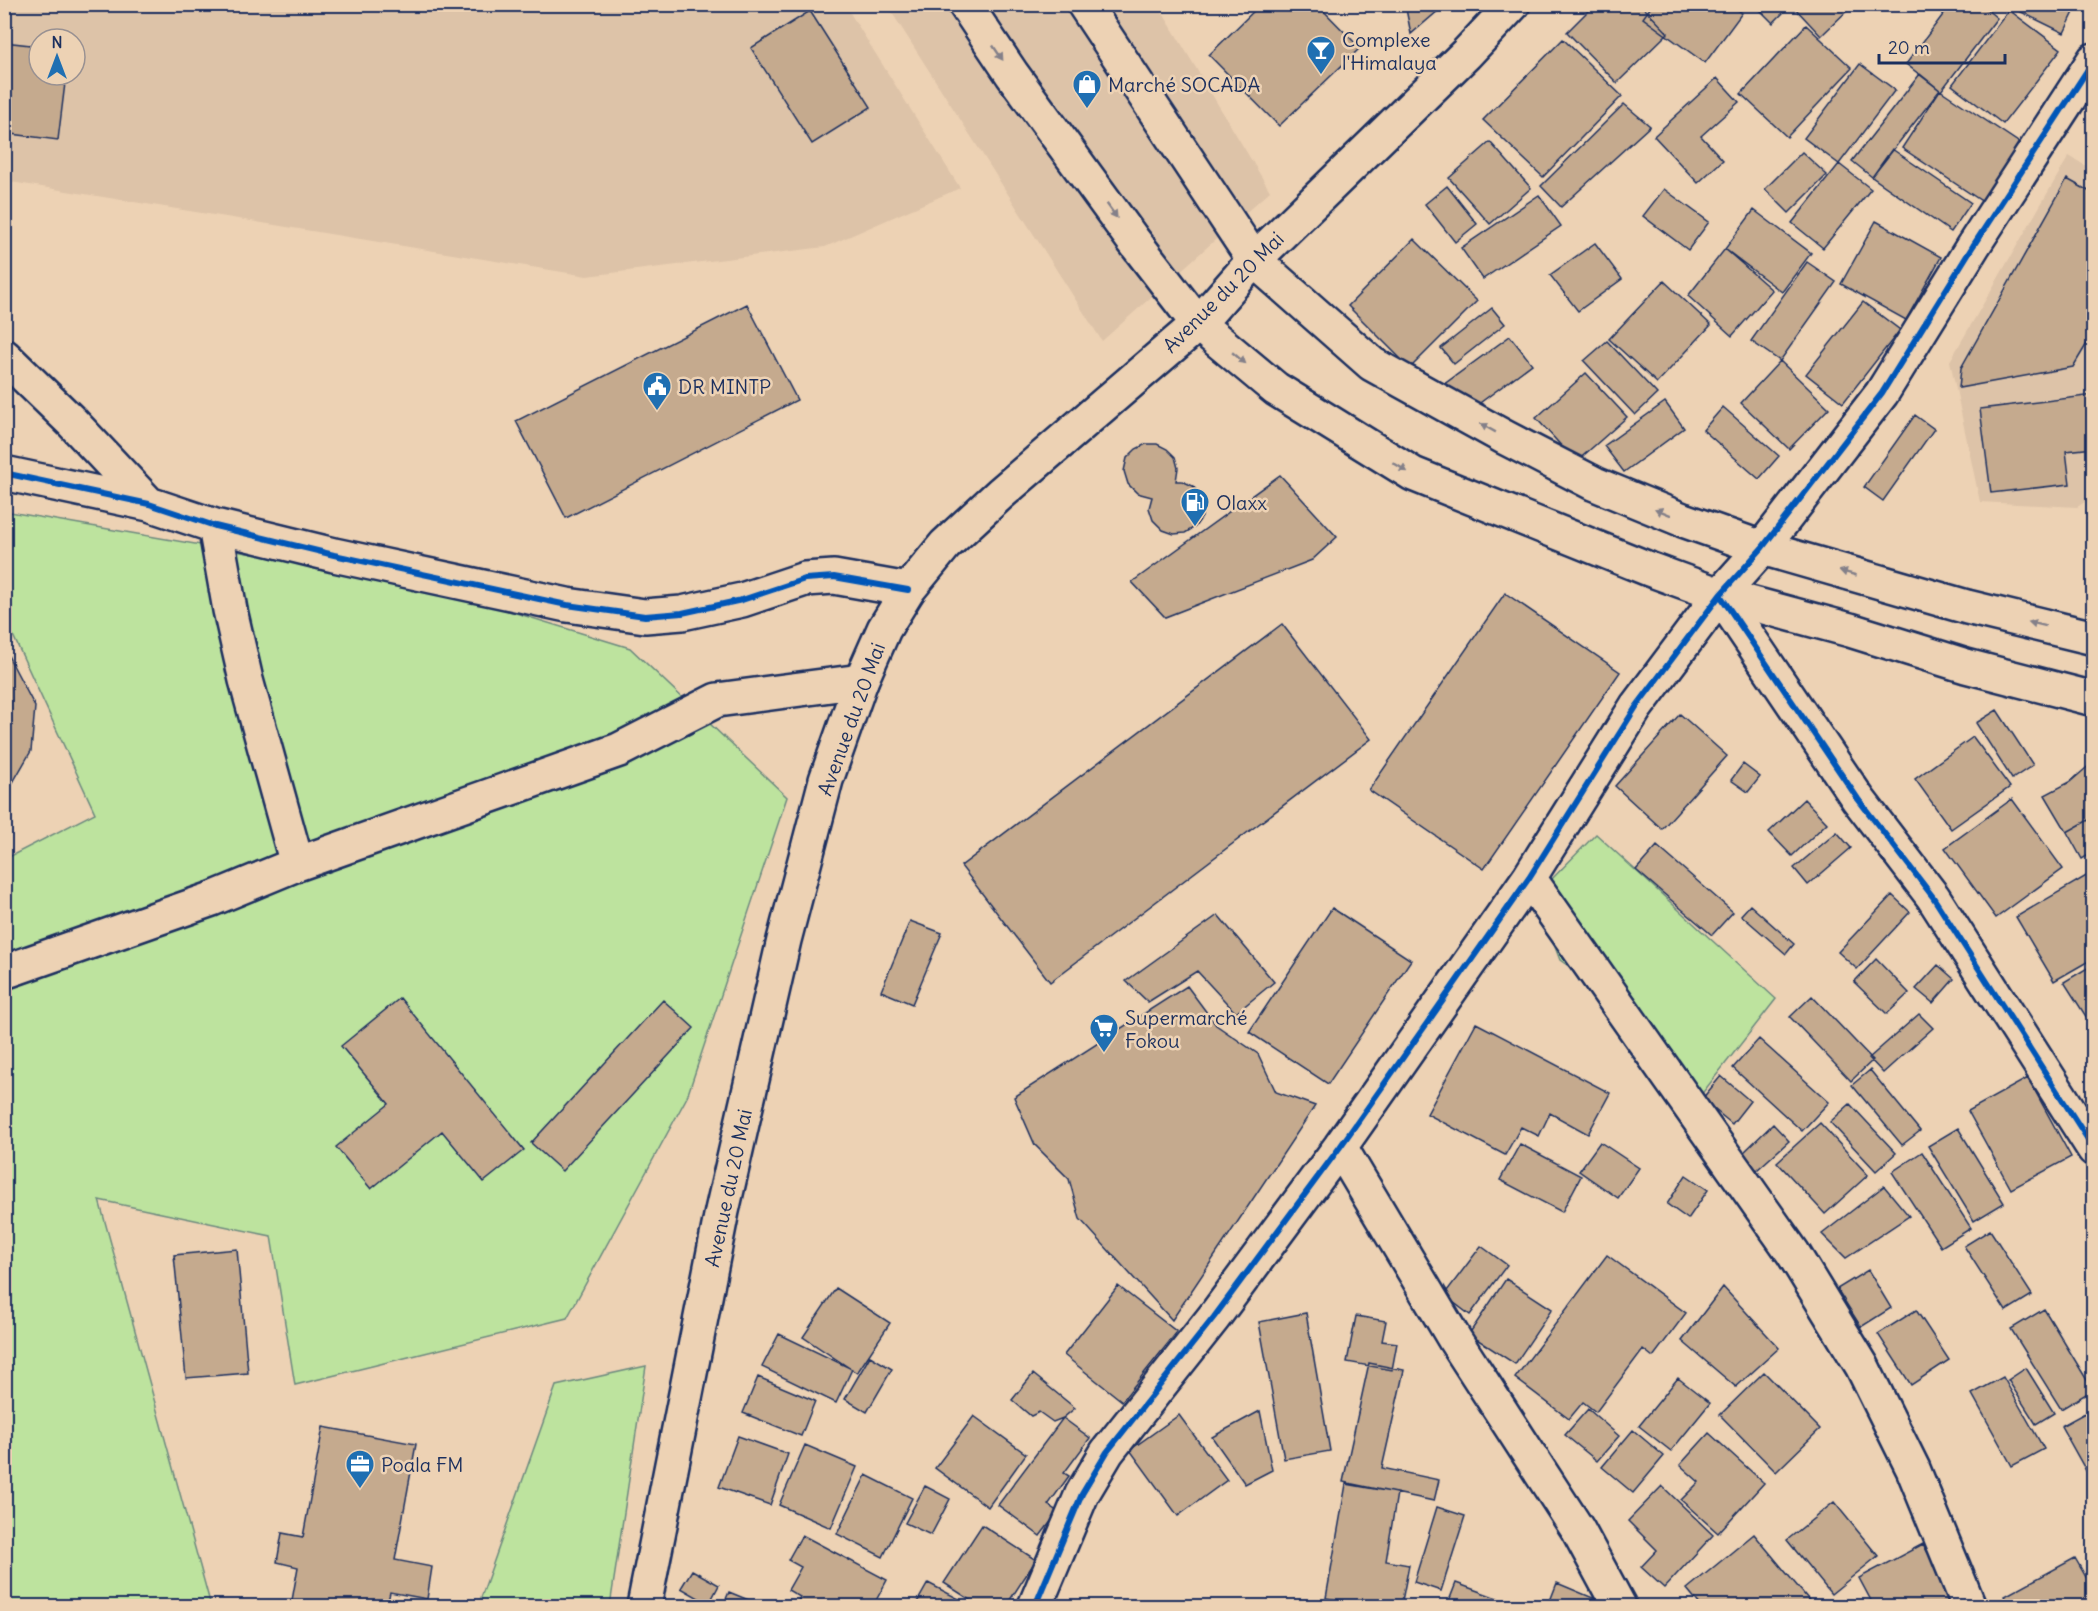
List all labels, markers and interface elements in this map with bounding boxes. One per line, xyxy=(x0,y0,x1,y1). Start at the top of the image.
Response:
north arrow xyxy=(27,27,87,87)
place label: Complexe l'Himalaya xyxy=(1342,27,1437,75)
scale bar xyxy=(1879,27,2005,65)
text: N xyxy=(51,32,63,52)
bar icon: Complexe l'Himalaya xyxy=(1305,34,1337,76)
text: 20 m xyxy=(1888,36,1930,59)
one-way arrow xyxy=(992,45,1003,61)
shop icon: Marché SOCADA xyxy=(1071,68,1103,110)
place label: Marché SOCADA xyxy=(1108,72,1261,97)
one-way arrow xyxy=(1105,204,1117,219)
street label: Avenue du 20 Mai xyxy=(1157,226,1289,358)
one-way arrow xyxy=(1231,351,1246,364)
public building icon: DR MINTP xyxy=(641,370,673,412)
place label: DR MINTP xyxy=(678,374,771,399)
one-way arrow xyxy=(1479,423,1496,433)
one-way arrow xyxy=(1392,461,1408,472)
fuel station icon: Olaxx xyxy=(1179,486,1211,528)
place label: Olaxx xyxy=(1216,490,1267,515)
one-way arrow xyxy=(1654,507,1672,517)
one-way arrow xyxy=(1839,568,1857,577)
one-way arrow xyxy=(2027,618,2046,628)
street label: Avenue du 20 Mai xyxy=(812,639,890,799)
place label: Supermarché Fokou xyxy=(1125,1005,1248,1053)
supermarket icon: Supermarché Fokou xyxy=(1088,1012,1120,1054)
street label: Avenue du 20 Mai xyxy=(699,1107,757,1269)
office icon: Poala FM xyxy=(344,1448,376,1490)
place label: Poala FM xyxy=(381,1452,463,1477)

